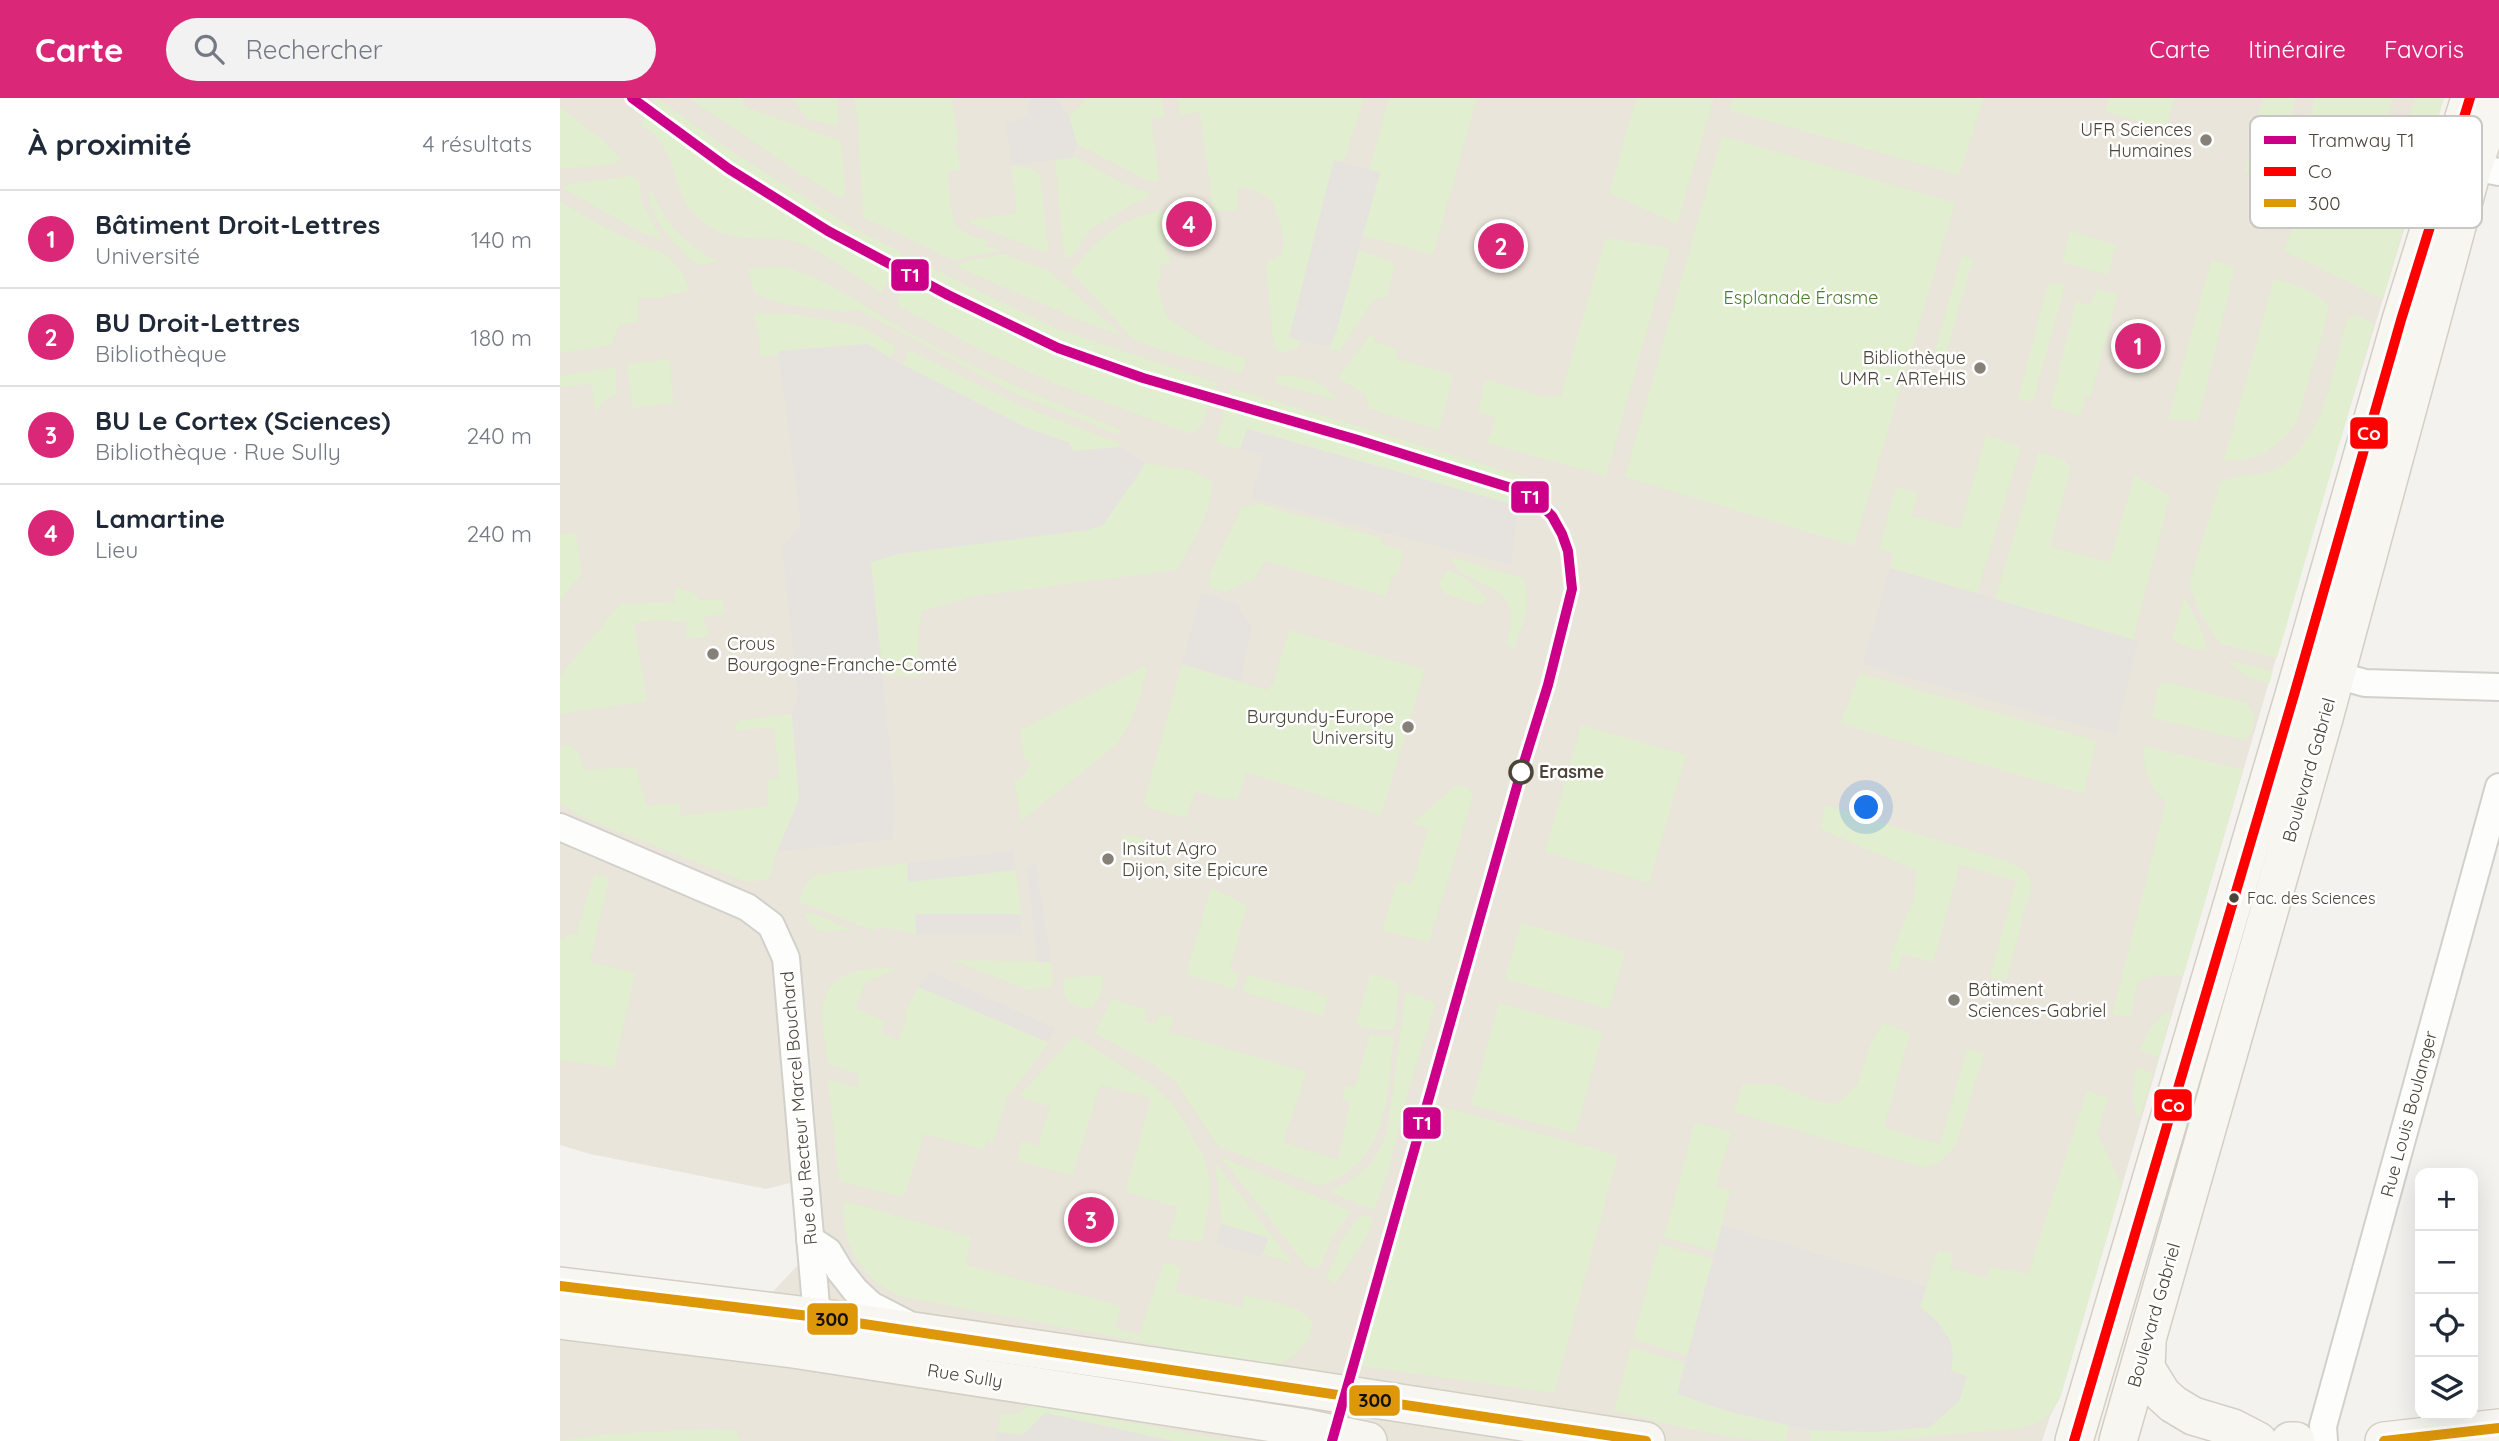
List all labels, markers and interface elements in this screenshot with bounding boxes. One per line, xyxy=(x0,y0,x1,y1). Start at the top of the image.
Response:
search box xyxy=(166,18,656,81)
text: Carte xyxy=(35,29,124,70)
icon: search xyxy=(190,30,228,68)
text: Rechercher xyxy=(246,33,383,66)
text: Carte xyxy=(2149,34,2210,64)
text: Itinéraire xyxy=(2248,34,2346,64)
text: Favoris xyxy=(2384,34,2464,64)
legend xyxy=(2250,116,2482,228)
place label: UFR Sciences Humaines xyxy=(2080,118,2192,162)
text: À proximité xyxy=(28,125,192,163)
text: Tramway T1 xyxy=(2308,128,2415,152)
text: 4 résultats xyxy=(422,129,532,158)
marker: UFR Sciences Humaines xyxy=(2198,132,2214,148)
text: Co xyxy=(2308,159,2332,183)
text: 300 xyxy=(2308,191,2341,215)
pin: 4 xyxy=(1166,198,1212,250)
text: Bâtiment Droit-Lettres xyxy=(95,208,380,241)
pin: 2 xyxy=(1478,220,1524,272)
text: 1 xyxy=(47,225,55,254)
text: 140 m xyxy=(471,225,532,254)
text: Université xyxy=(95,241,200,270)
line badge: T1 xyxy=(890,258,930,292)
text: T1 xyxy=(900,263,920,287)
park label: Esplanade Érasme xyxy=(1724,286,1878,309)
text: BU Droit-Lettres xyxy=(95,306,300,339)
pin: 1 xyxy=(2115,320,2161,372)
text: 2 xyxy=(44,323,58,352)
text: 180 m xyxy=(470,323,532,352)
text: Bibliothèque xyxy=(95,339,227,368)
place label: Bibliothèque UMR - ARTeHIS xyxy=(1839,346,1966,390)
marker: Bibliothèque UMR - ARTeHIS xyxy=(1972,360,1988,376)
text: BU Le Cortex (Sciences) xyxy=(95,404,390,437)
line badge: Co xyxy=(2349,416,2389,450)
text: 3 xyxy=(45,421,57,450)
text: 240 m xyxy=(467,421,532,450)
text: Co xyxy=(2357,421,2381,445)
text: Bibliothèque · Rue Sully xyxy=(95,437,341,466)
line badge: T1 xyxy=(1510,480,1550,514)
text: T1 xyxy=(1520,485,1540,509)
text: Lamartine xyxy=(95,502,225,535)
text: 4 xyxy=(44,519,58,548)
text: 240 m xyxy=(467,519,532,548)
text: Lieu xyxy=(95,535,138,564)
place label: Crous Bourgogne-Franche-Comté xyxy=(727,632,957,676)
marker: Crous Bourgogne-Franche-Comté xyxy=(705,646,721,662)
street label: Boulevard Gabriel xyxy=(2277,695,2340,845)
place label: Burgundy-Europe University xyxy=(1247,705,1394,749)
marker: Burgundy-Europe University xyxy=(1400,719,1416,735)
marker: Erasme xyxy=(1509,760,1533,784)
place label: Erasme xyxy=(1539,760,1604,783)
your location xyxy=(1849,790,1883,824)
place label: Insitut Agro Dijon, site Epicure xyxy=(1122,837,1268,881)
marker: Insitut Agro Dijon, site Epicure xyxy=(1100,851,1116,867)
place label: Fac. des Sciences xyxy=(2247,888,2375,908)
marker: Fac. des Sciences xyxy=(2227,891,2241,905)
street label: Rue du Recteur Marcel Bouchard xyxy=(775,970,822,1246)
place label: Bâtiment Sciences-Gabriel xyxy=(1968,978,2107,1022)
marker: Bâtiment Sciences-Gabriel xyxy=(1946,992,1962,1008)
street label: Rue Louis Boulanger xyxy=(2375,1028,2442,1200)
line badge: Co xyxy=(2153,1088,2193,1122)
text: Co xyxy=(2161,1093,2185,1117)
line badge: T1 xyxy=(1402,1106,1442,1140)
text: T1 xyxy=(1412,1111,1432,1135)
map controls xyxy=(2415,1168,2478,1420)
button: + xyxy=(2415,1168,2478,1231)
pin: 3 xyxy=(1068,1194,1114,1246)
button: − xyxy=(2415,1231,2478,1294)
street label: Boulevard Gabriel xyxy=(2122,1240,2185,1390)
button: locate xyxy=(2415,1294,2478,1357)
line badge: 300 xyxy=(806,1302,859,1336)
text: 300 xyxy=(815,1307,849,1331)
button: layers xyxy=(2415,1357,2478,1420)
street label: Rue Sully xyxy=(926,1358,1004,1393)
line badge: 300 xyxy=(1348,1384,1401,1417)
text: 300 xyxy=(1358,1388,1392,1412)

